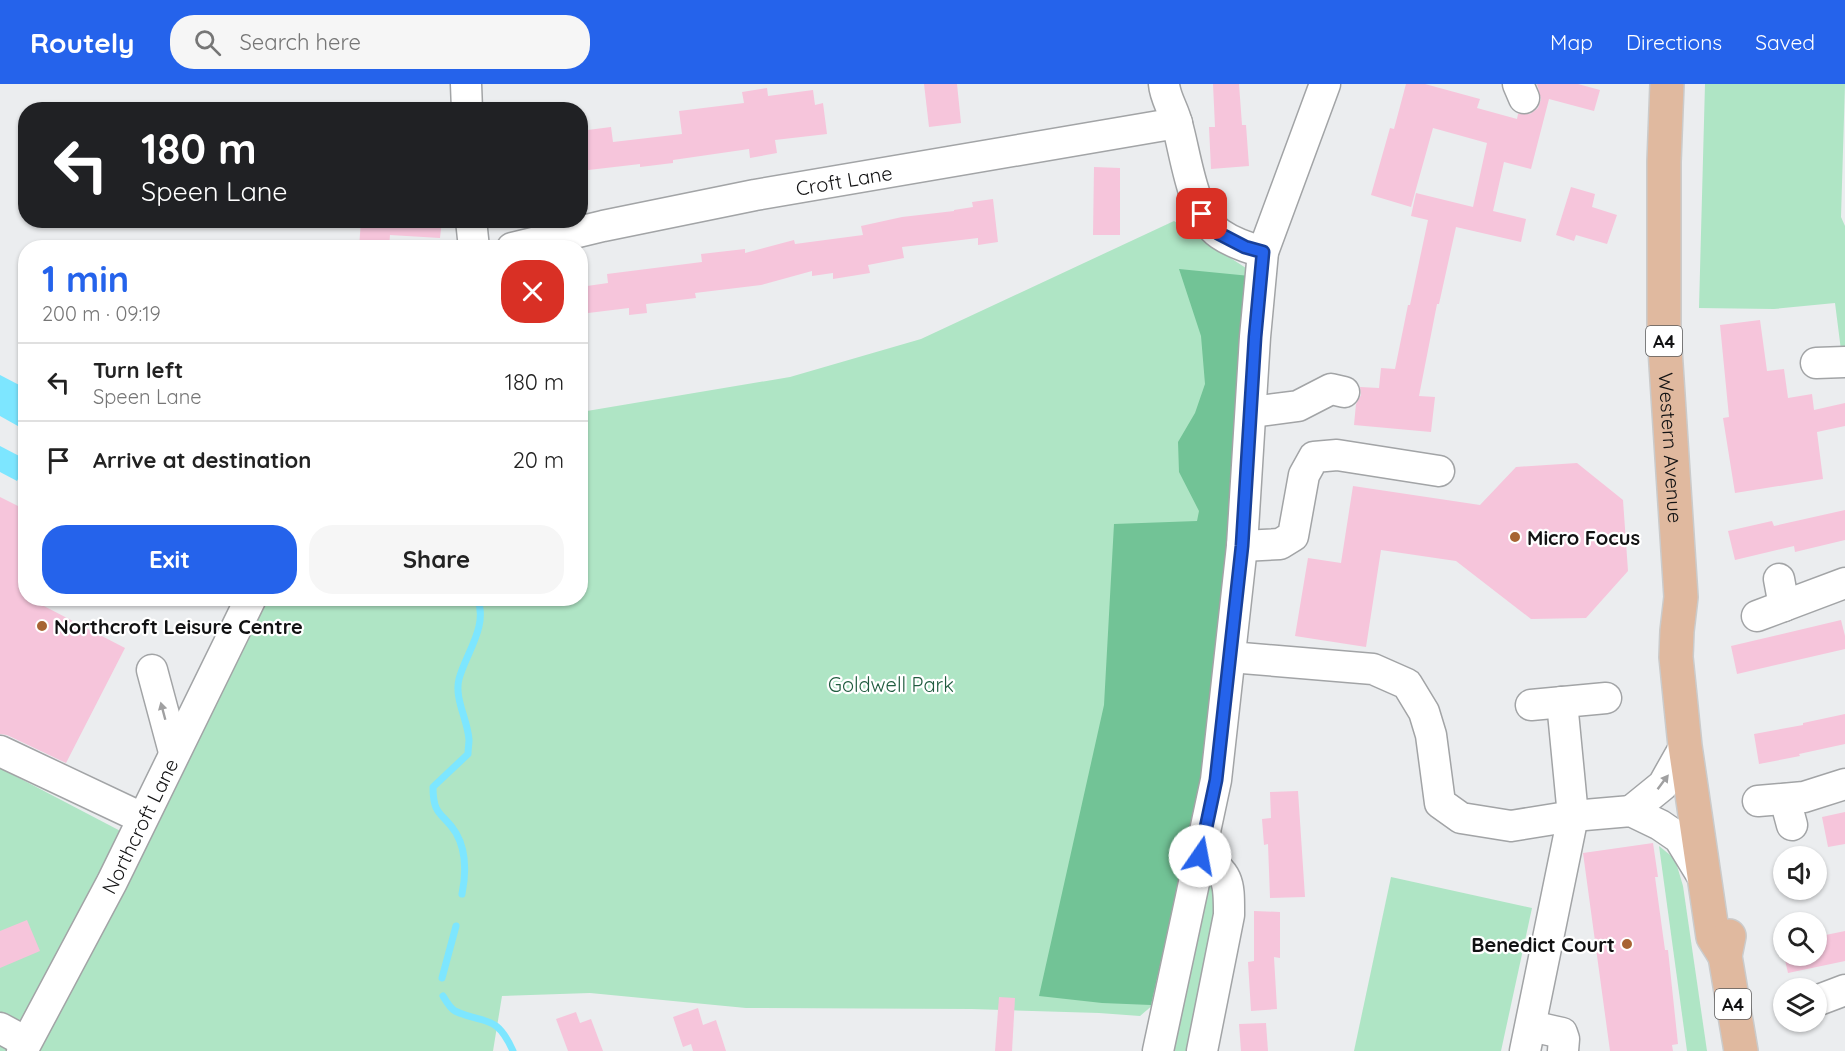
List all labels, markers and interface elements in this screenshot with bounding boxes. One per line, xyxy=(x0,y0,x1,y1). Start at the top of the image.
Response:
search box xyxy=(170,15,590,69)
text: Routely xyxy=(30,25,134,60)
icon: search xyxy=(191,26,224,59)
text: Search here xyxy=(239,28,361,56)
text: Map xyxy=(1550,29,1593,55)
text: Directions xyxy=(1626,29,1722,55)
text: Saved xyxy=(1755,29,1815,55)
text: 180 m xyxy=(141,122,257,175)
icon: left xyxy=(42,126,120,204)
street label: Croft Lane xyxy=(794,159,894,200)
text: Speen Lane xyxy=(141,174,288,208)
pin xyxy=(1176,188,1227,239)
icon: arrive xyxy=(1185,197,1218,230)
text: 1 min xyxy=(42,256,129,301)
button: close xyxy=(501,260,564,323)
text: 200 m · 09:19 xyxy=(42,301,161,326)
road number: A4 xyxy=(1646,326,1682,356)
text: Turn left xyxy=(93,356,183,384)
icon: left xyxy=(42,366,75,399)
text: 180 m xyxy=(505,368,564,396)
street label: Western Avenue xyxy=(1654,372,1689,524)
text: Speen Lane xyxy=(93,384,202,409)
icon: arrive xyxy=(42,444,75,477)
text: Arrive at destination xyxy=(93,446,311,474)
text: 20 m xyxy=(513,446,564,474)
button: Exit xyxy=(42,525,297,594)
button: Share xyxy=(309,525,564,594)
place label: Micro Focus xyxy=(1527,525,1640,550)
marker: Micro Focus xyxy=(1508,530,1522,544)
place label: Northcroft Leisure Centre xyxy=(54,614,303,639)
marker: Northcroft Leisure Centre xyxy=(35,619,49,633)
park label: Goldwell Park xyxy=(828,672,954,697)
one-way arrow xyxy=(158,702,167,720)
street label: Northcroft Lane xyxy=(96,754,183,898)
one-way arrow xyxy=(1657,775,1669,791)
position arrow xyxy=(1168,824,1232,888)
map controls xyxy=(1773,846,1827,1032)
button: sound xyxy=(1773,846,1827,900)
button: search xyxy=(1773,912,1827,966)
place label: Benedict Court xyxy=(1471,932,1615,957)
marker: Benedict Court xyxy=(1620,937,1634,951)
button: layers xyxy=(1773,978,1827,1032)
road number: A4 xyxy=(1715,989,1751,1019)

